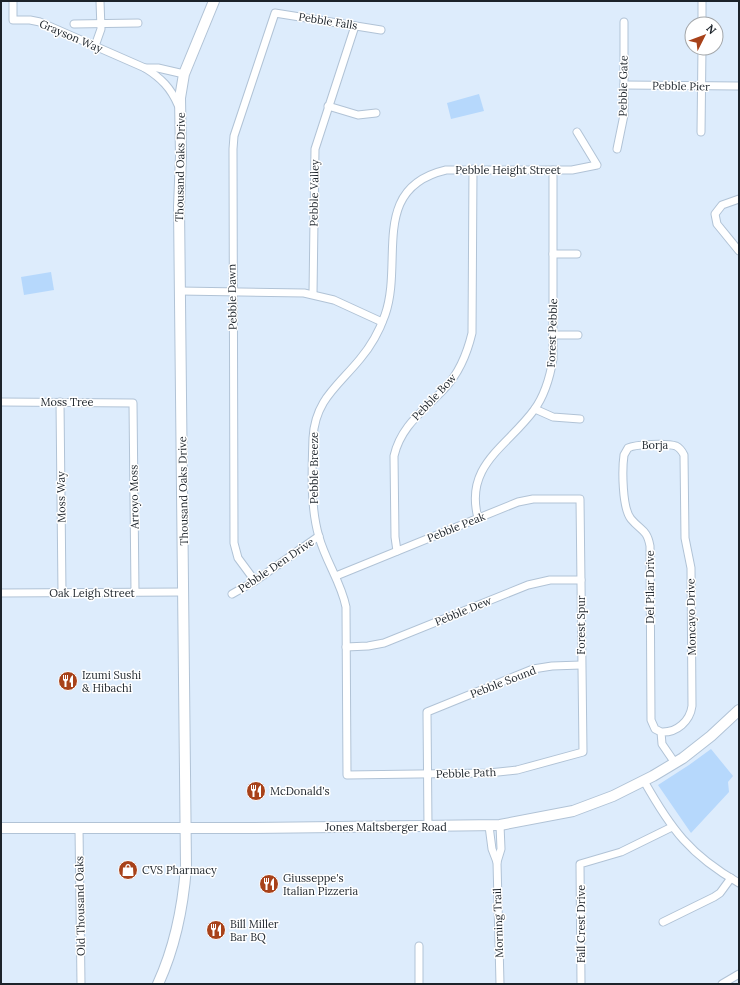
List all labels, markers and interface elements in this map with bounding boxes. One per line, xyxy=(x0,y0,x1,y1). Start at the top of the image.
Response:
street label: Pebble Falls xyxy=(298,9,358,33)
street label: Grayson Way xyxy=(37,16,105,56)
north arrow xyxy=(684,16,724,56)
text: N xyxy=(703,21,720,38)
street label: Pebble Gate xyxy=(615,55,631,117)
street label: Pebble Pier xyxy=(652,78,710,94)
street label: Thousand Oaks Drive xyxy=(172,112,188,222)
street label: Pebble Valley xyxy=(306,159,322,227)
street label: Pebble Height Street xyxy=(455,163,562,177)
street label: Pebble Dawn xyxy=(224,263,240,330)
street label: Forest Pebble xyxy=(544,298,560,368)
street label: Pebble Bow xyxy=(409,370,459,423)
street label: Moss Tree xyxy=(41,395,94,409)
street label: Pebble Breeze xyxy=(307,432,321,504)
street label: Thousand Oaks Drive xyxy=(175,436,191,546)
street label: Borja xyxy=(642,438,669,452)
street label: Arroyo Moss xyxy=(126,465,142,530)
street label: Moss Way xyxy=(54,471,68,523)
street label: Pebble Peak xyxy=(425,509,487,545)
street label: Pebble Den Drive xyxy=(235,534,317,596)
street label: Del Pilar Drive xyxy=(643,550,657,624)
street label: Moncayo Drive xyxy=(683,578,699,656)
street label: Oak Leigh Street xyxy=(49,586,136,600)
street label: Pebble Dew xyxy=(433,593,494,629)
street label: Forest Spur xyxy=(574,595,588,655)
street label: Pebble Sound xyxy=(468,663,538,701)
place label: Izumi Sushi & Hibachi xyxy=(82,668,141,695)
restaurant icon: Izumi Sushi & Hibachi xyxy=(57,670,79,692)
street label: Pebble Path xyxy=(436,765,497,781)
restaurant icon: McDonald's xyxy=(245,780,267,802)
place label: McDonald's xyxy=(270,784,330,798)
street label: Jones Maltsberger Road xyxy=(324,820,447,834)
street label: Old Thousand Oaks xyxy=(72,856,88,956)
shop icon: CVS Pharmacy xyxy=(117,859,139,881)
place label: CVS Pharmacy xyxy=(142,863,217,877)
place label: Giusseppe's Italian Pizzeria xyxy=(283,871,358,898)
restaurant icon: Giusseppe's Italian Pizzeria xyxy=(258,873,280,895)
street label: Fall Crest Drive xyxy=(574,885,588,963)
street label: Morning Trail xyxy=(490,888,506,958)
place label: Bill Miller Bar BQ xyxy=(230,917,279,944)
restaurant icon: Bill Miller Bar BQ xyxy=(205,919,227,941)

